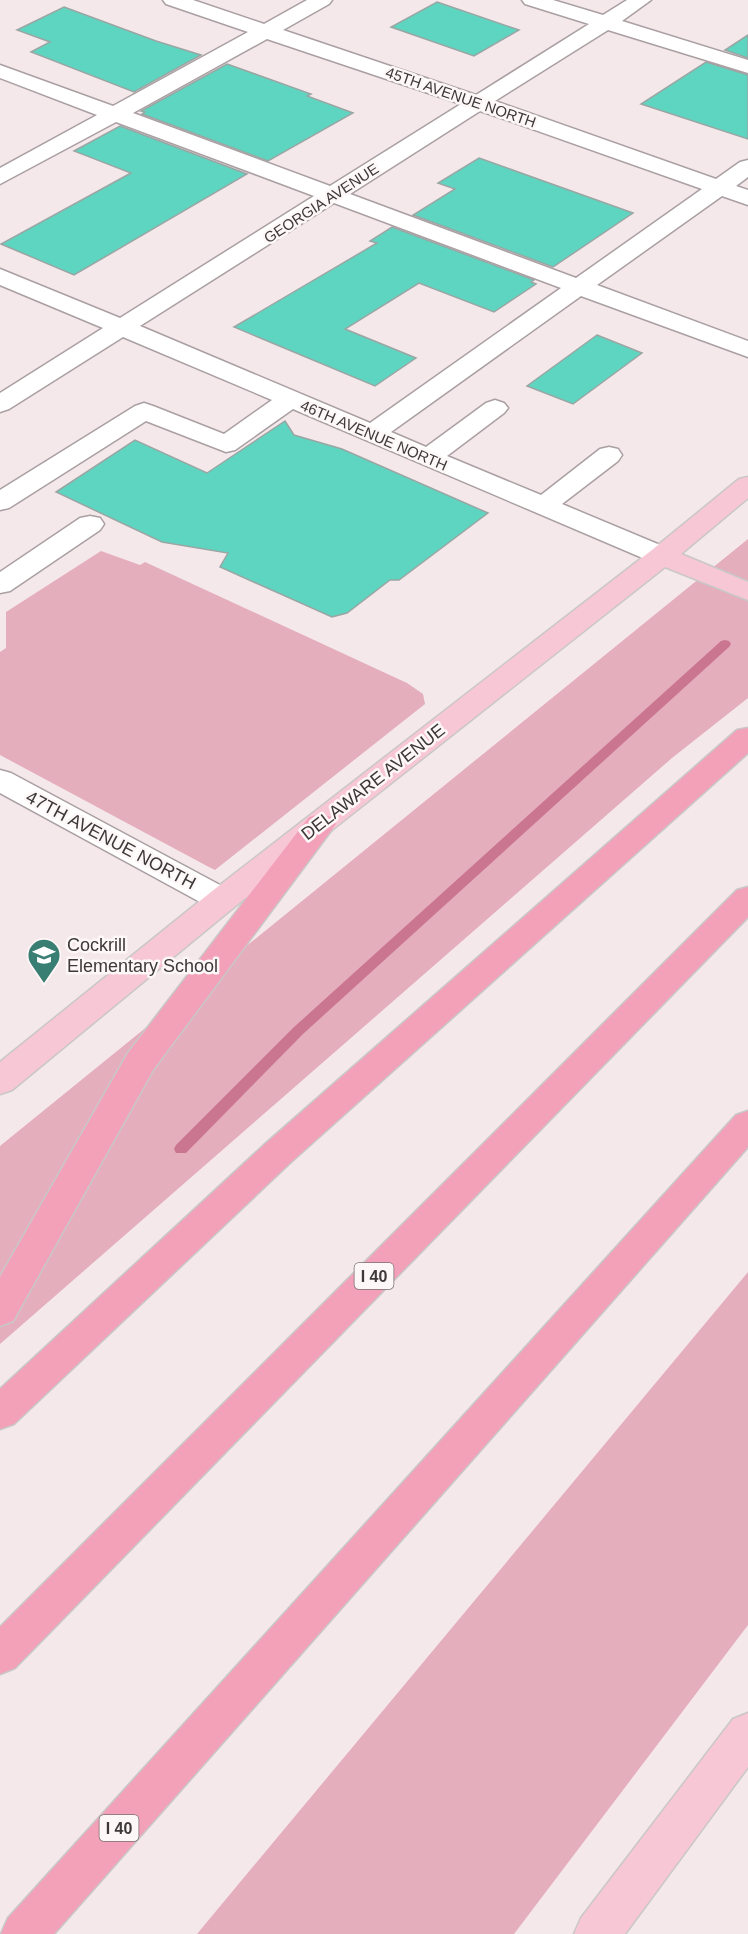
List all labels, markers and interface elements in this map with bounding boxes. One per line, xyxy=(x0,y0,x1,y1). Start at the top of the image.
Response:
street label: 45TH AVENUE NORTH xyxy=(384,63,538,131)
street label: GEORGIA AVENUE xyxy=(261,160,381,246)
street label: 46TH AVENUE NORTH xyxy=(298,396,450,474)
street label: DELAWARE AVENUE xyxy=(297,720,449,844)
street label: 47TH AVENUE NORTH xyxy=(23,787,199,893)
place label: Cockrill Elementary School xyxy=(67,935,218,976)
school or university icon: Cockrill Elementary School xyxy=(26,937,62,984)
road number: I 40 xyxy=(354,1263,394,1289)
road number: I 40 xyxy=(100,1815,138,1841)

